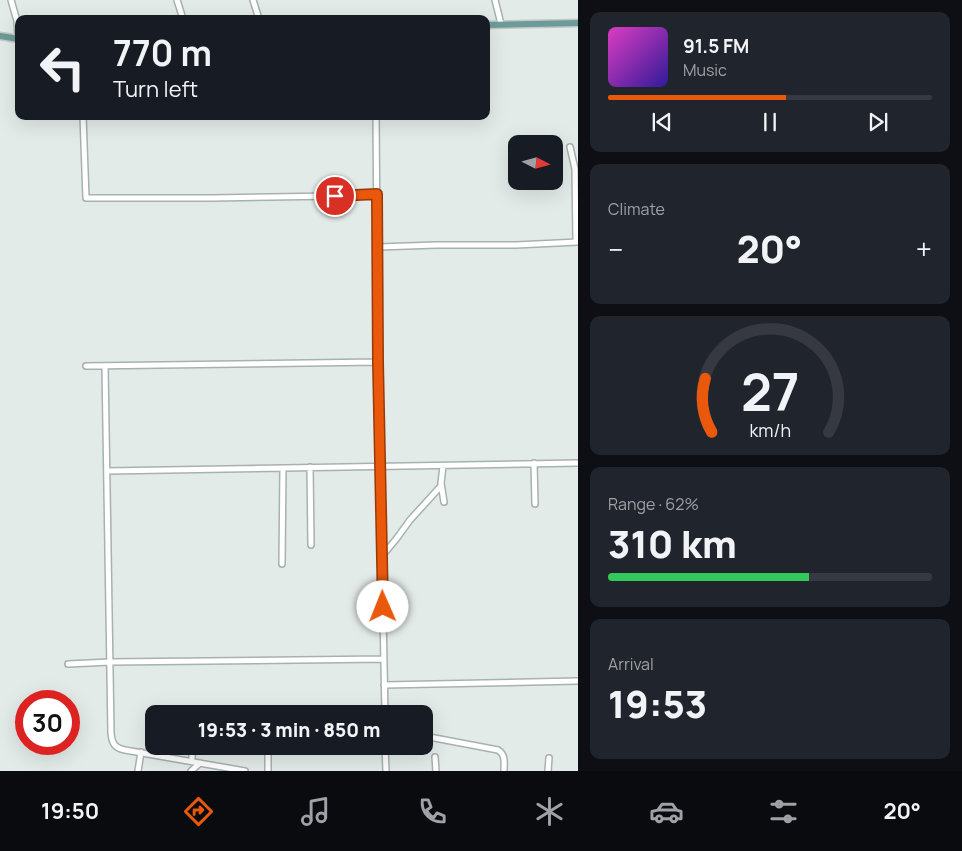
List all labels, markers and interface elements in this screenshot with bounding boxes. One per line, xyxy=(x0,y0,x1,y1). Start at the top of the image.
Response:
text: 770 m xyxy=(113,29,212,77)
text: 91.5 FM xyxy=(683,33,749,59)
icon: left xyxy=(30,35,95,100)
text: Music xyxy=(683,59,727,81)
text: Turn left xyxy=(113,74,198,104)
icon: previous xyxy=(648,108,676,136)
icon: pause xyxy=(756,108,784,136)
icon: next xyxy=(864,108,892,136)
north arrow xyxy=(508,135,562,190)
map controls xyxy=(508,135,563,190)
pin xyxy=(314,175,356,217)
icon: arrive xyxy=(321,182,349,210)
text: Climate xyxy=(608,198,665,220)
text: 20° xyxy=(737,222,802,274)
text: − xyxy=(608,230,623,268)
text: + xyxy=(916,230,932,268)
text: 27 xyxy=(741,356,799,427)
text: km/h xyxy=(749,418,791,442)
text: Range · 62% xyxy=(608,493,699,515)
text: 310 km xyxy=(608,517,737,569)
position arrow xyxy=(356,580,408,632)
text: Arrival xyxy=(608,653,654,675)
text: 19:53 xyxy=(608,677,707,729)
speed limit sign: 30 xyxy=(15,690,80,755)
text: 19:53 · 3 min · 850 m xyxy=(198,717,380,743)
icon: directions xyxy=(181,794,216,829)
icon: music xyxy=(298,794,333,829)
icon: phone xyxy=(415,794,450,829)
icon: climate xyxy=(532,794,567,829)
icon: car xyxy=(649,794,684,829)
icon: filters xyxy=(766,794,801,829)
text: 19:50 xyxy=(41,796,99,826)
text: 20° xyxy=(883,796,921,826)

